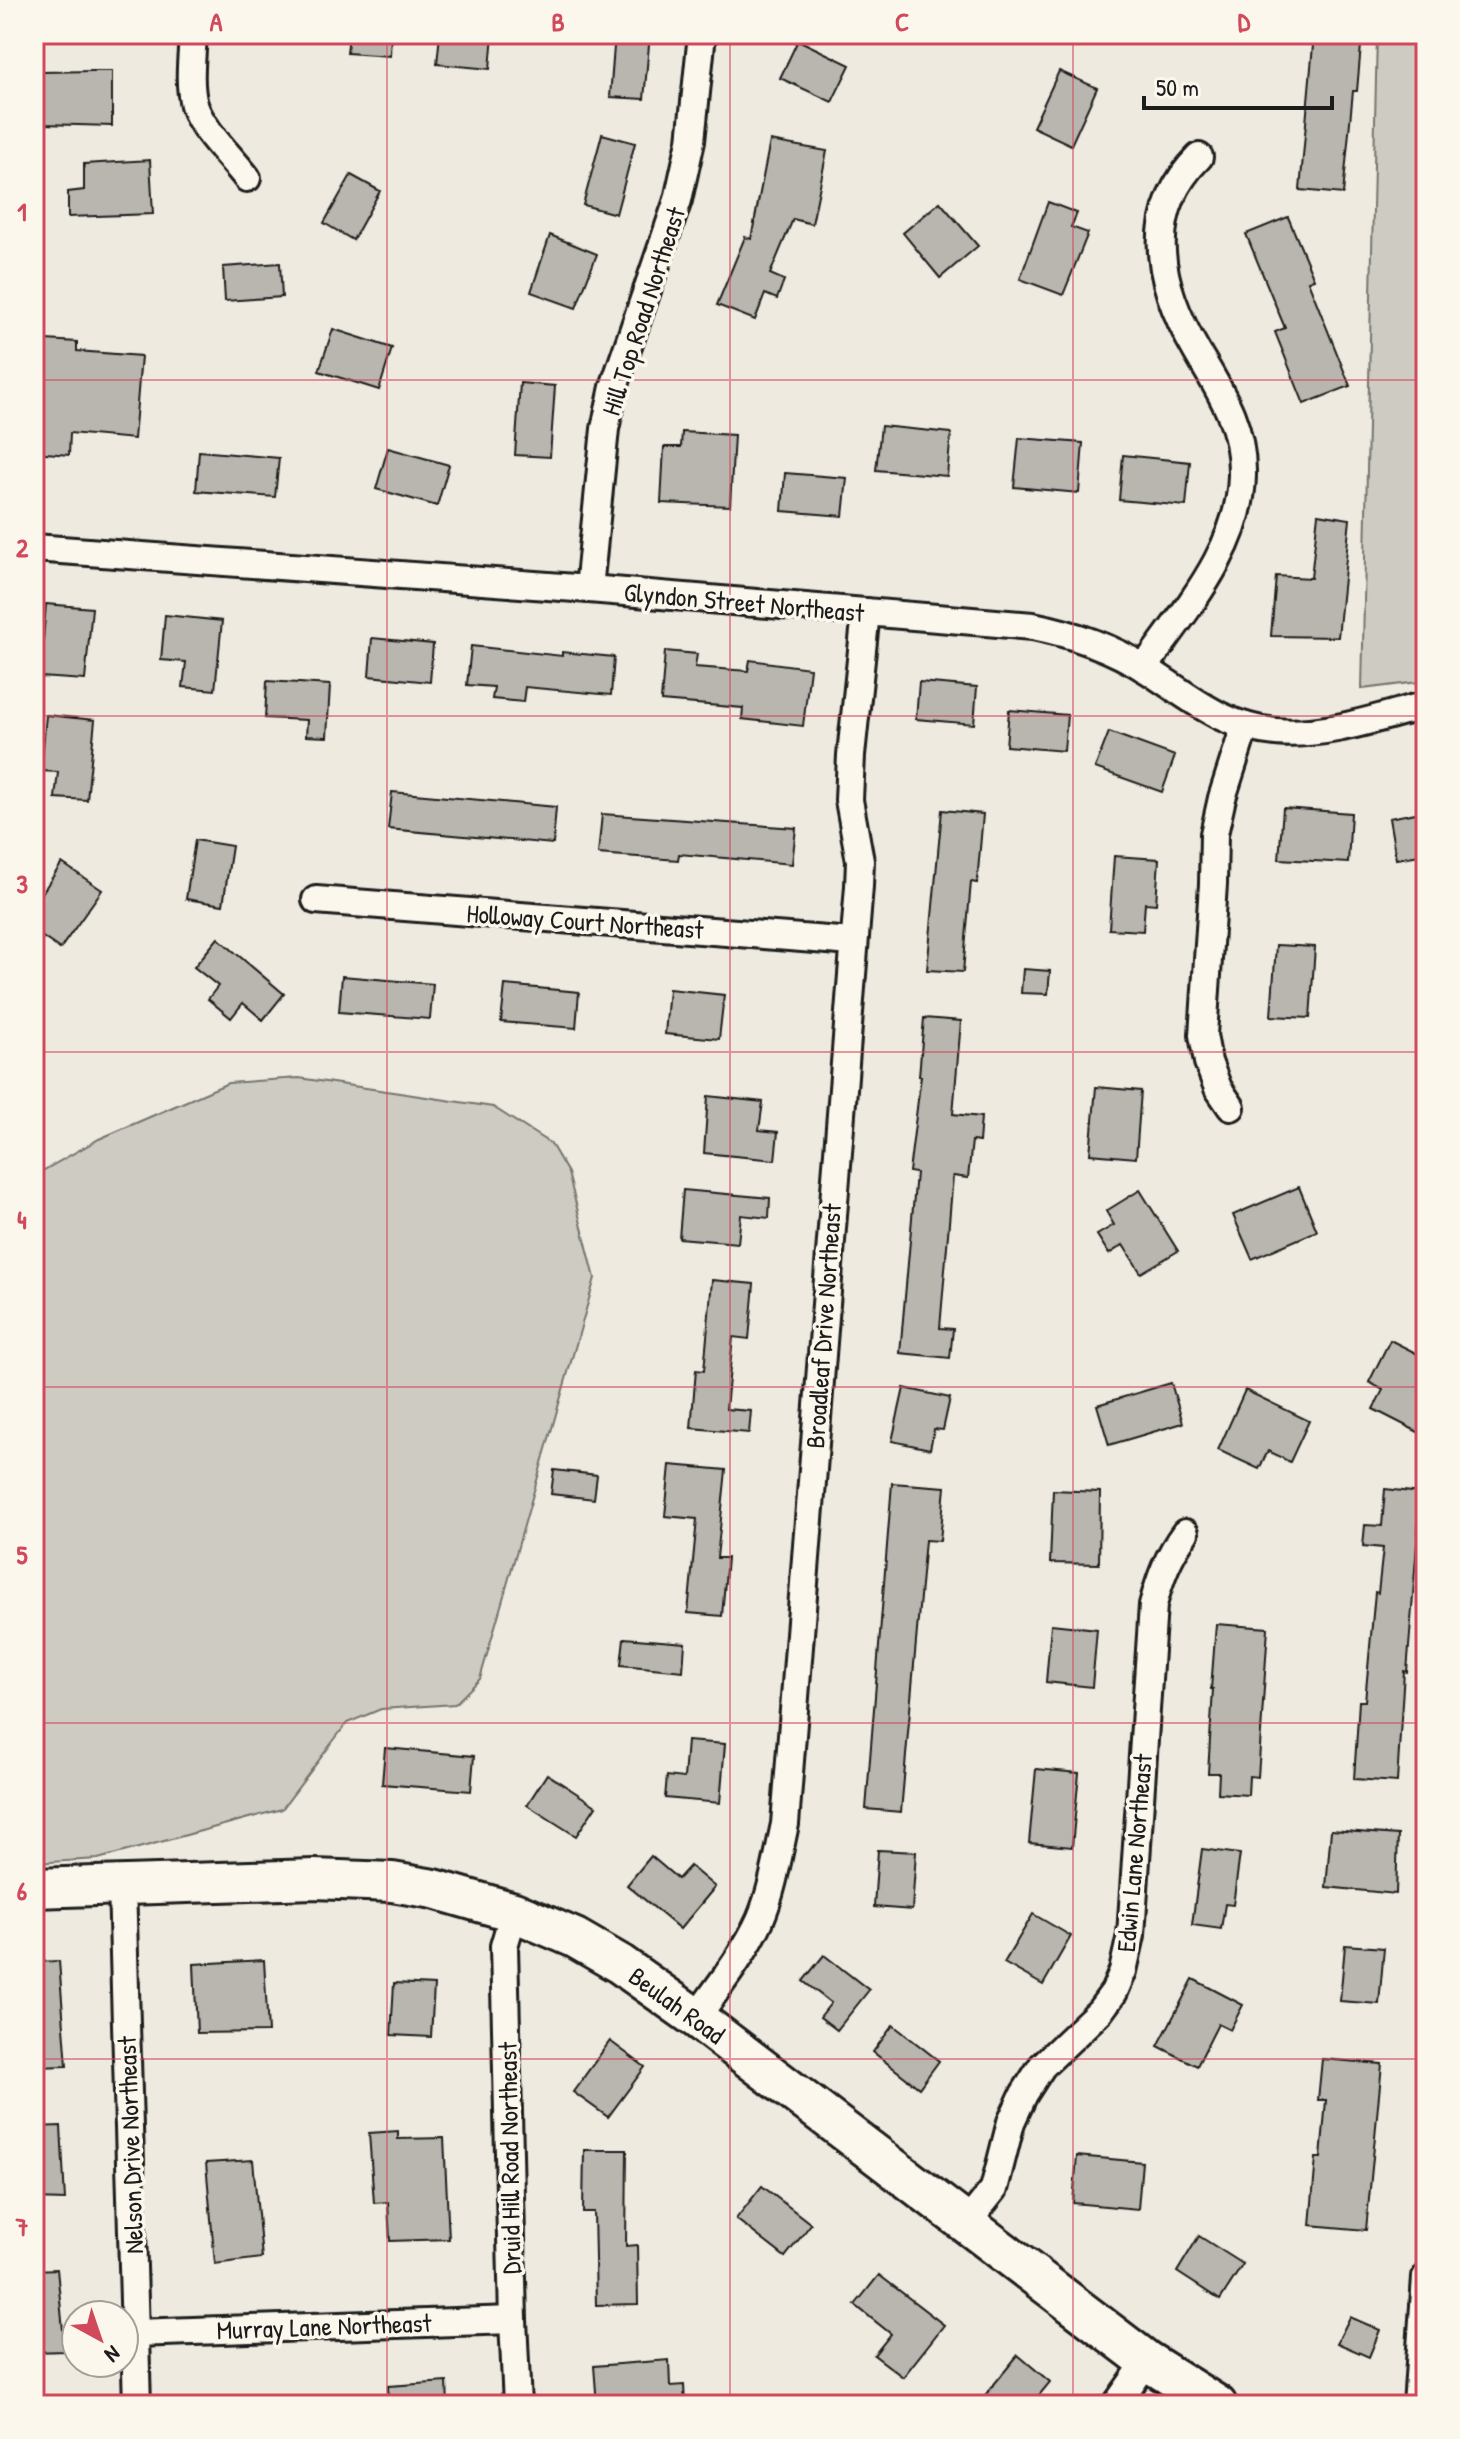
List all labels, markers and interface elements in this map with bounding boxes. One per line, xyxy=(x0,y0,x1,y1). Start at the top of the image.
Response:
text: A xyxy=(210,4,223,39)
text: B xyxy=(551,4,565,39)
text: C xyxy=(895,4,909,39)
text: D xyxy=(1238,4,1251,39)
scale bar xyxy=(1144,60,1332,110)
text: 50 m xyxy=(1156,71,1199,103)
text: 1 xyxy=(17,194,27,229)
street label: Hill Top Road Northeast xyxy=(593,201,694,420)
text: 2 xyxy=(16,530,29,565)
street label: Glyndon Street Northeast xyxy=(623,574,866,630)
text: 3 xyxy=(16,866,28,901)
street label: Holloway Court Northeast xyxy=(465,895,706,947)
street label: Broadleaf Drive Northeast xyxy=(797,1201,849,1450)
text: 4 xyxy=(17,1202,27,1237)
text: 5 xyxy=(17,1537,28,1572)
street label: Edwin Lane Northeast xyxy=(1108,1751,1160,1954)
text: 6 xyxy=(17,1873,28,1908)
street label: Beulah Road xyxy=(622,1958,732,2052)
street label: Nelson Drive Northeast xyxy=(109,2034,151,2254)
street label: Druid Hill Road Northeast xyxy=(489,2041,529,2274)
text: 7 xyxy=(15,2209,29,2244)
north arrow xyxy=(60,2299,140,2379)
street label: Murray Lane Northeast xyxy=(216,2305,433,2347)
text: N xyxy=(99,2339,127,2370)

